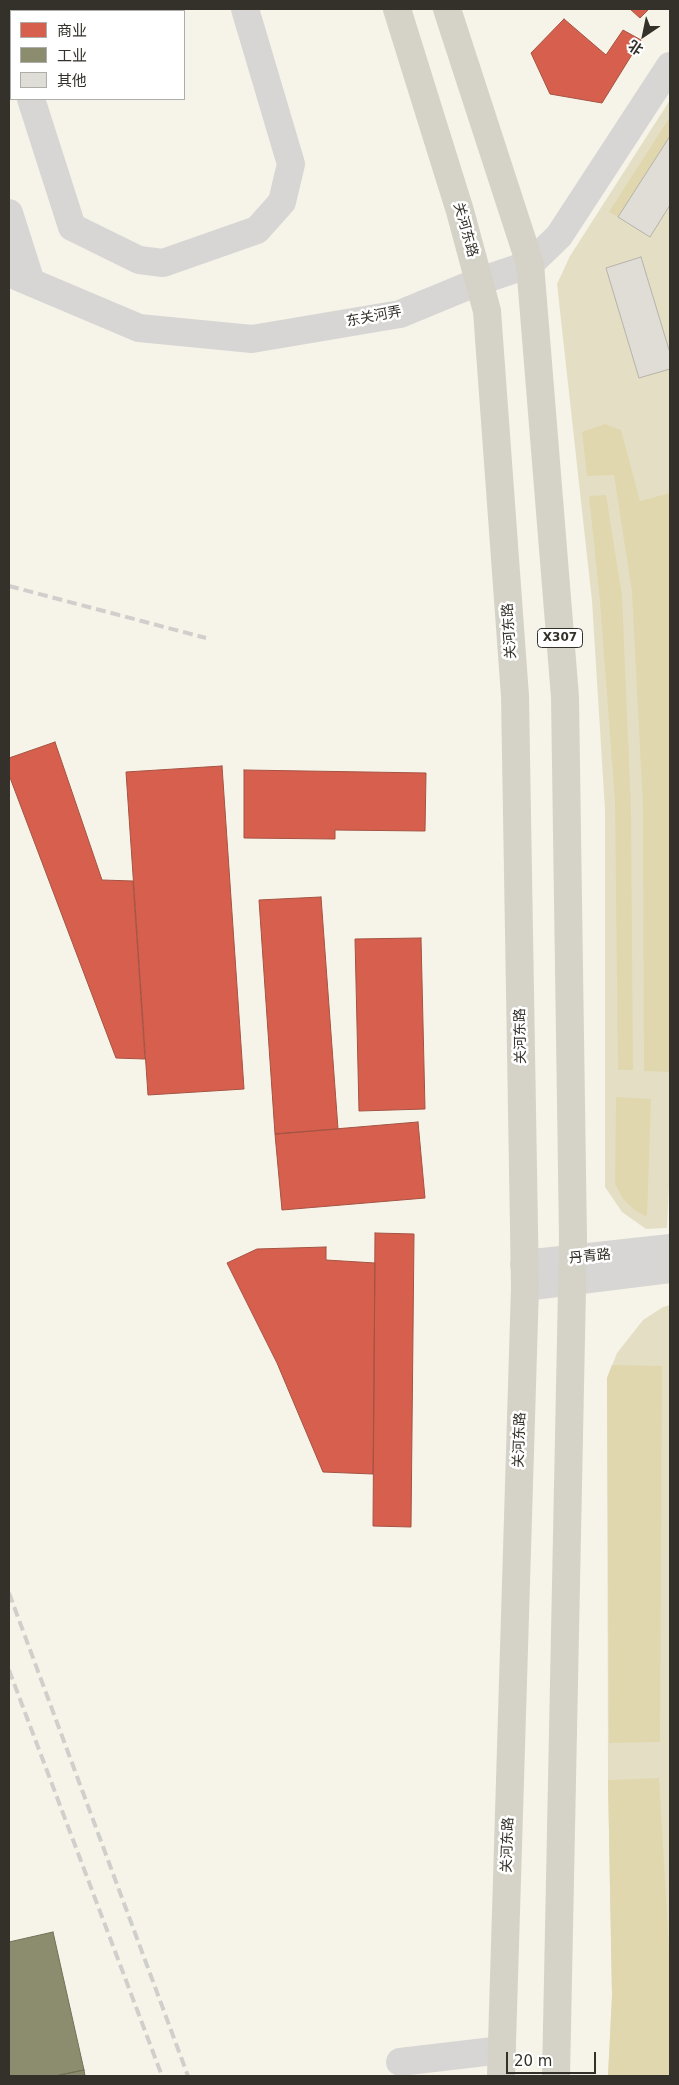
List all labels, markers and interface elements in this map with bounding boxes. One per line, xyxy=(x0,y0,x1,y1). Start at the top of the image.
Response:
legend xyxy=(10,10,185,100)
north arrow xyxy=(619,10,669,60)
text: 商业 xyxy=(57,22,87,40)
text: 北 xyxy=(625,37,646,58)
text: 工业 xyxy=(57,47,87,65)
text: 其他 xyxy=(57,72,87,90)
street label: 关河东路 xyxy=(449,201,481,259)
street label: 东关河弄 xyxy=(345,303,403,331)
street label: 关河东路 xyxy=(500,602,520,660)
road number: X307 xyxy=(538,628,582,648)
street label: 关河东路 xyxy=(512,1008,530,1064)
street label: 丹青路 xyxy=(568,1246,612,1268)
street label: 关河东路 xyxy=(511,1412,529,1468)
street label: 关河东路 xyxy=(499,1817,517,1873)
scale bar xyxy=(509,2042,599,2074)
text: 20 m xyxy=(514,2052,552,2070)

